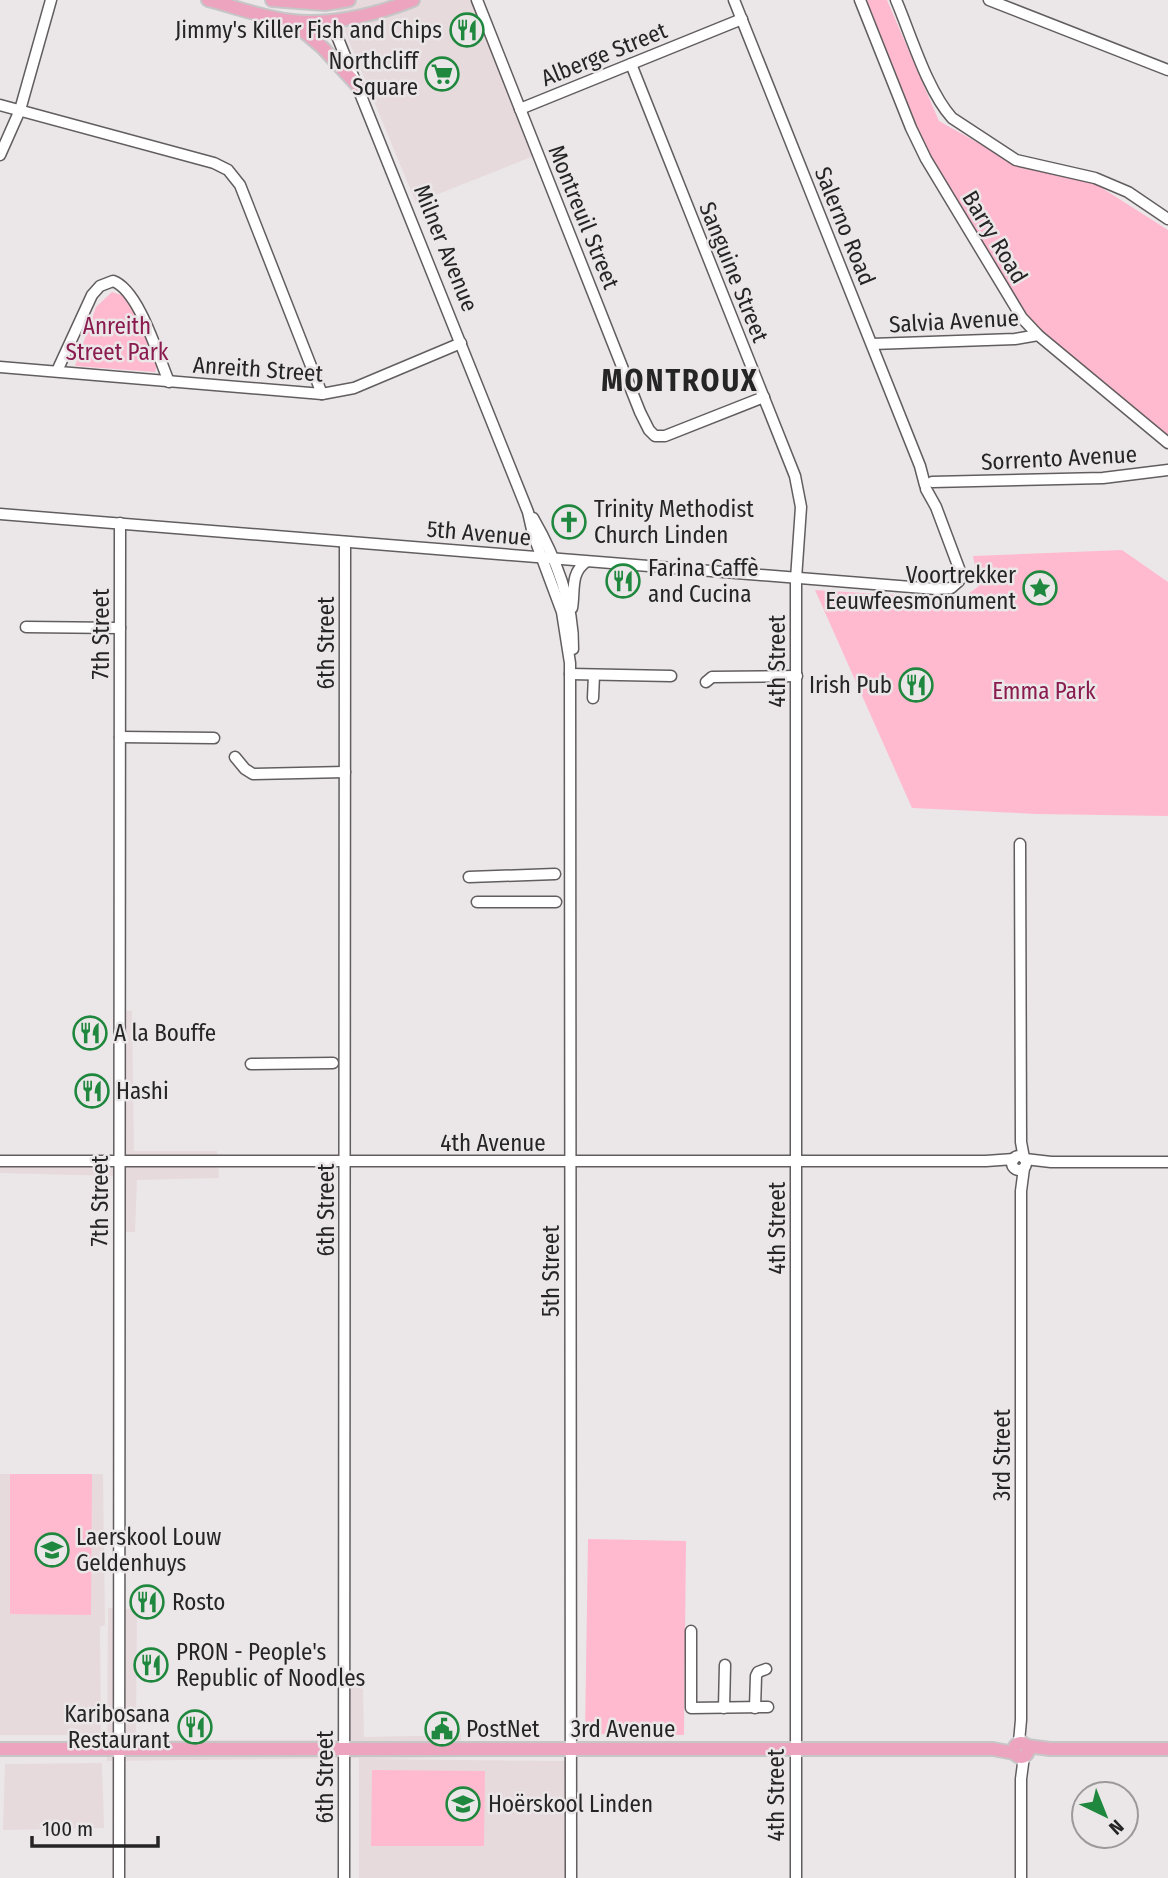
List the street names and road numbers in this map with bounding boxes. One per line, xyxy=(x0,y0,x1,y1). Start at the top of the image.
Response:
street label: Alberge Street xyxy=(537,16,671,92)
street label: Montreuil Street xyxy=(542,141,626,293)
street label: Salerno Road xyxy=(809,163,881,289)
street label: Milner Avenue xyxy=(408,181,484,315)
street label: Barry Road xyxy=(956,186,1034,288)
street label: Sanguine Street xyxy=(693,198,775,347)
street label: Salvia Avenue xyxy=(888,304,1020,338)
street label: Anreith Street xyxy=(192,350,324,388)
street label: Sorrento Avenue xyxy=(980,440,1138,476)
street label: 5th Avenue xyxy=(426,514,532,552)
street label: 7th Street xyxy=(87,588,115,679)
street label: 6th Street xyxy=(312,596,340,690)
street label: 4th Street xyxy=(763,614,791,707)
street label: 4th Avenue xyxy=(440,1129,546,1157)
street label: 7th Street xyxy=(86,1155,114,1246)
street label: 6th Street xyxy=(312,1163,340,1257)
street label: 4th Street xyxy=(763,1181,791,1274)
street label: 5th Street xyxy=(537,1225,565,1317)
street label: 3rd Street xyxy=(988,1408,1016,1501)
street label: 3rd Avenue xyxy=(571,1715,675,1743)
street label: 6th Street xyxy=(311,1730,339,1824)
street label: 4th Street xyxy=(762,1748,790,1841)

